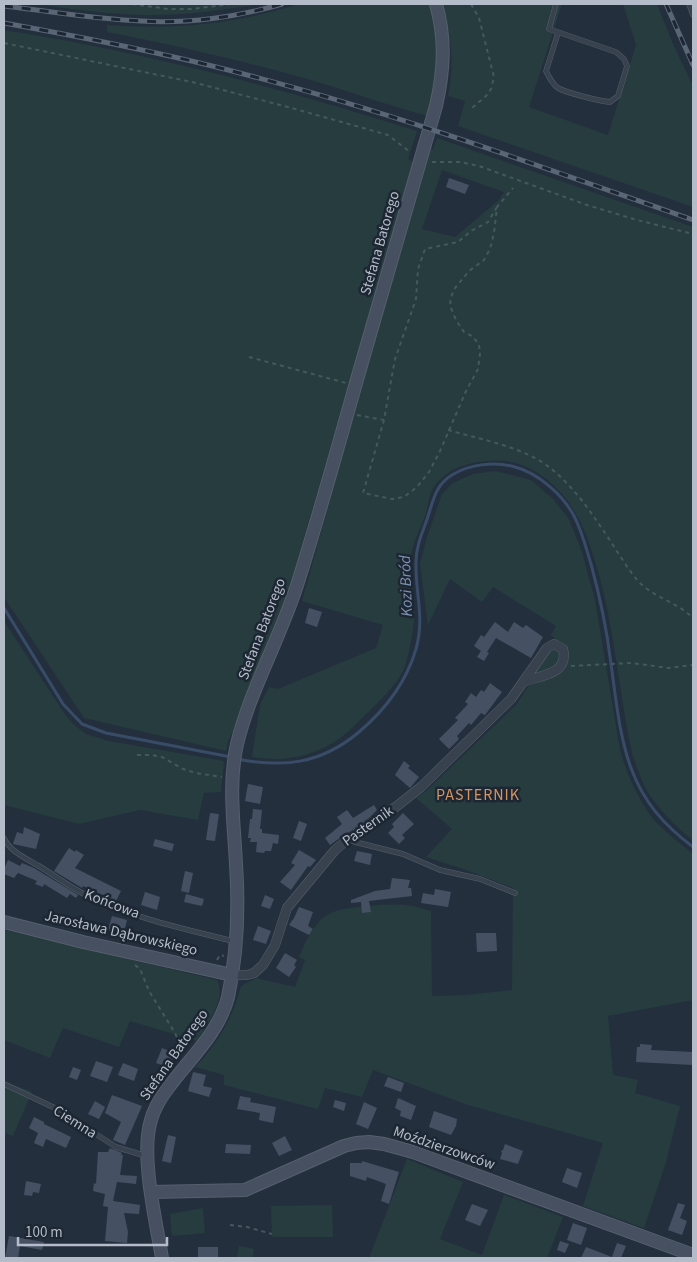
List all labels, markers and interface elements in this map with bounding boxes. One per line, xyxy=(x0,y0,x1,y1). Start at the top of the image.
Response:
street label: Stefana Batorego xyxy=(355,189,405,297)
water label: Kozi Bród xyxy=(394,554,418,617)
street label: Stefana Batorego xyxy=(233,575,291,683)
district label: PASTERNIK xyxy=(436,784,520,806)
street label: Pasternik xyxy=(338,800,398,851)
street label: Końcowa xyxy=(81,884,143,924)
street label: Jarosława Dąbrowskiego xyxy=(42,905,200,961)
street label: Stefana Batorego xyxy=(135,1005,213,1105)
street label: Ciemna xyxy=(49,1100,101,1144)
street label: Moździerzowców xyxy=(390,1121,498,1175)
scale bar xyxy=(18,1214,166,1246)
text: 100 m xyxy=(25,1222,63,1243)

